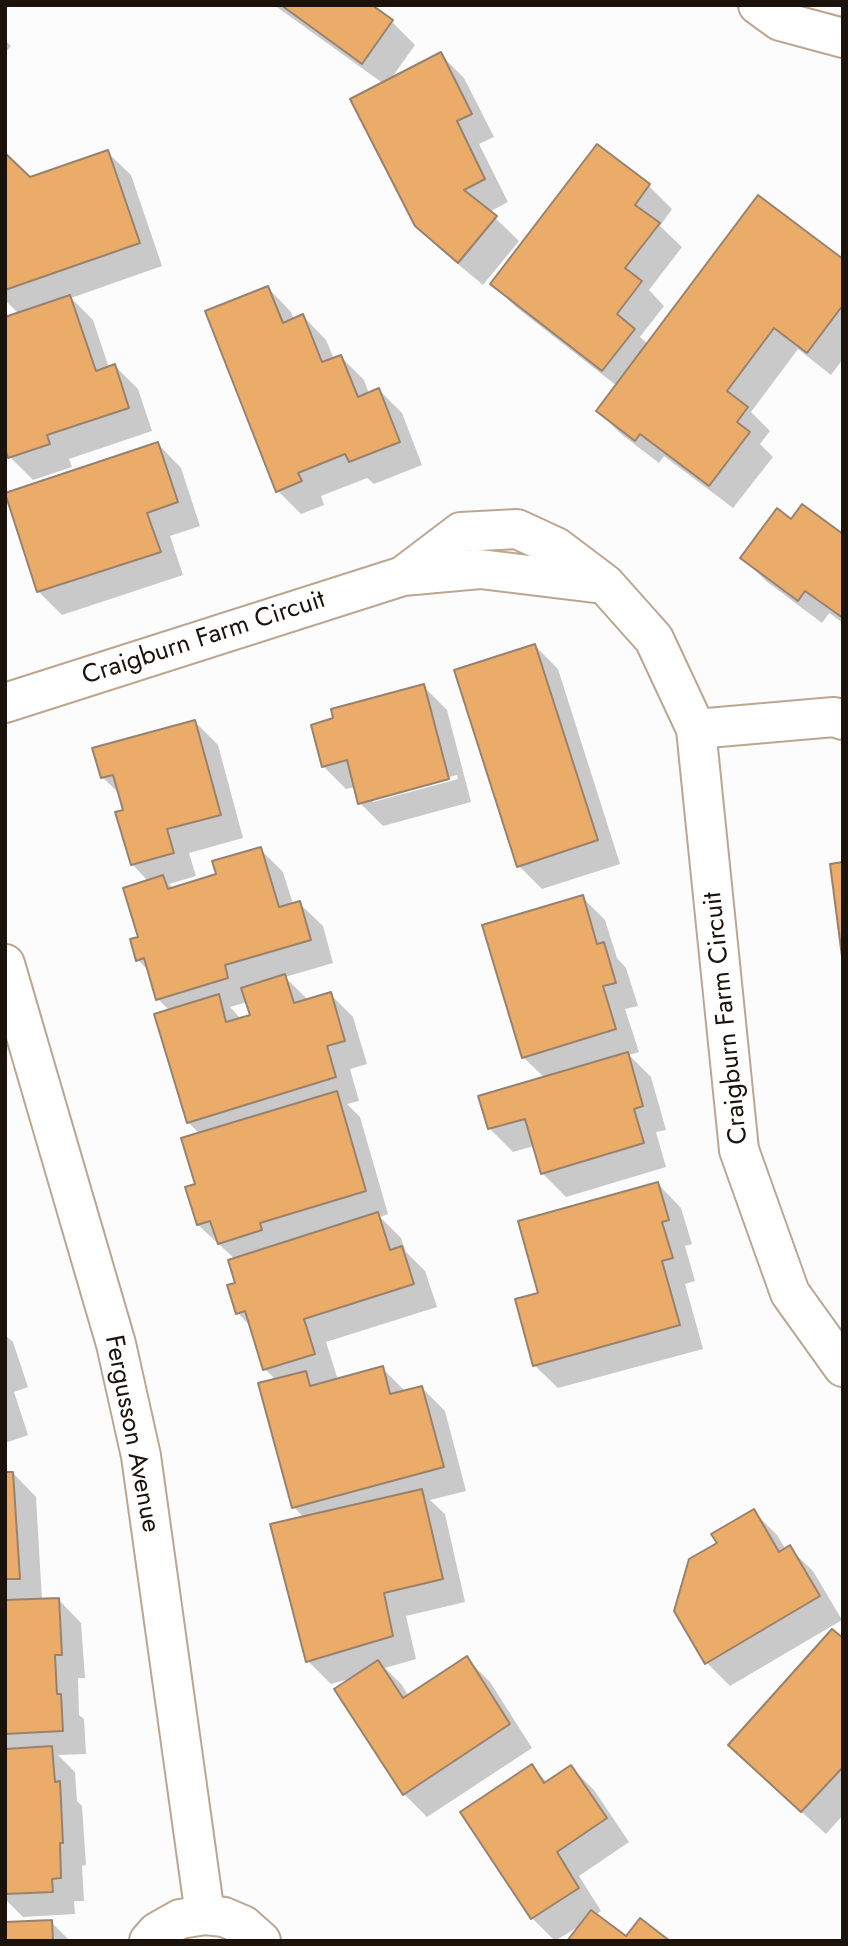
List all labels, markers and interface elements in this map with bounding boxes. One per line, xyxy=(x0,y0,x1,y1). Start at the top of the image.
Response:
street label: Craigburn Farm Circuit xyxy=(79,585,329,693)
street label: Craigburn Farm Circuit xyxy=(698,890,756,1146)
street label: Fergusson Avenue xyxy=(97,1333,165,1535)

